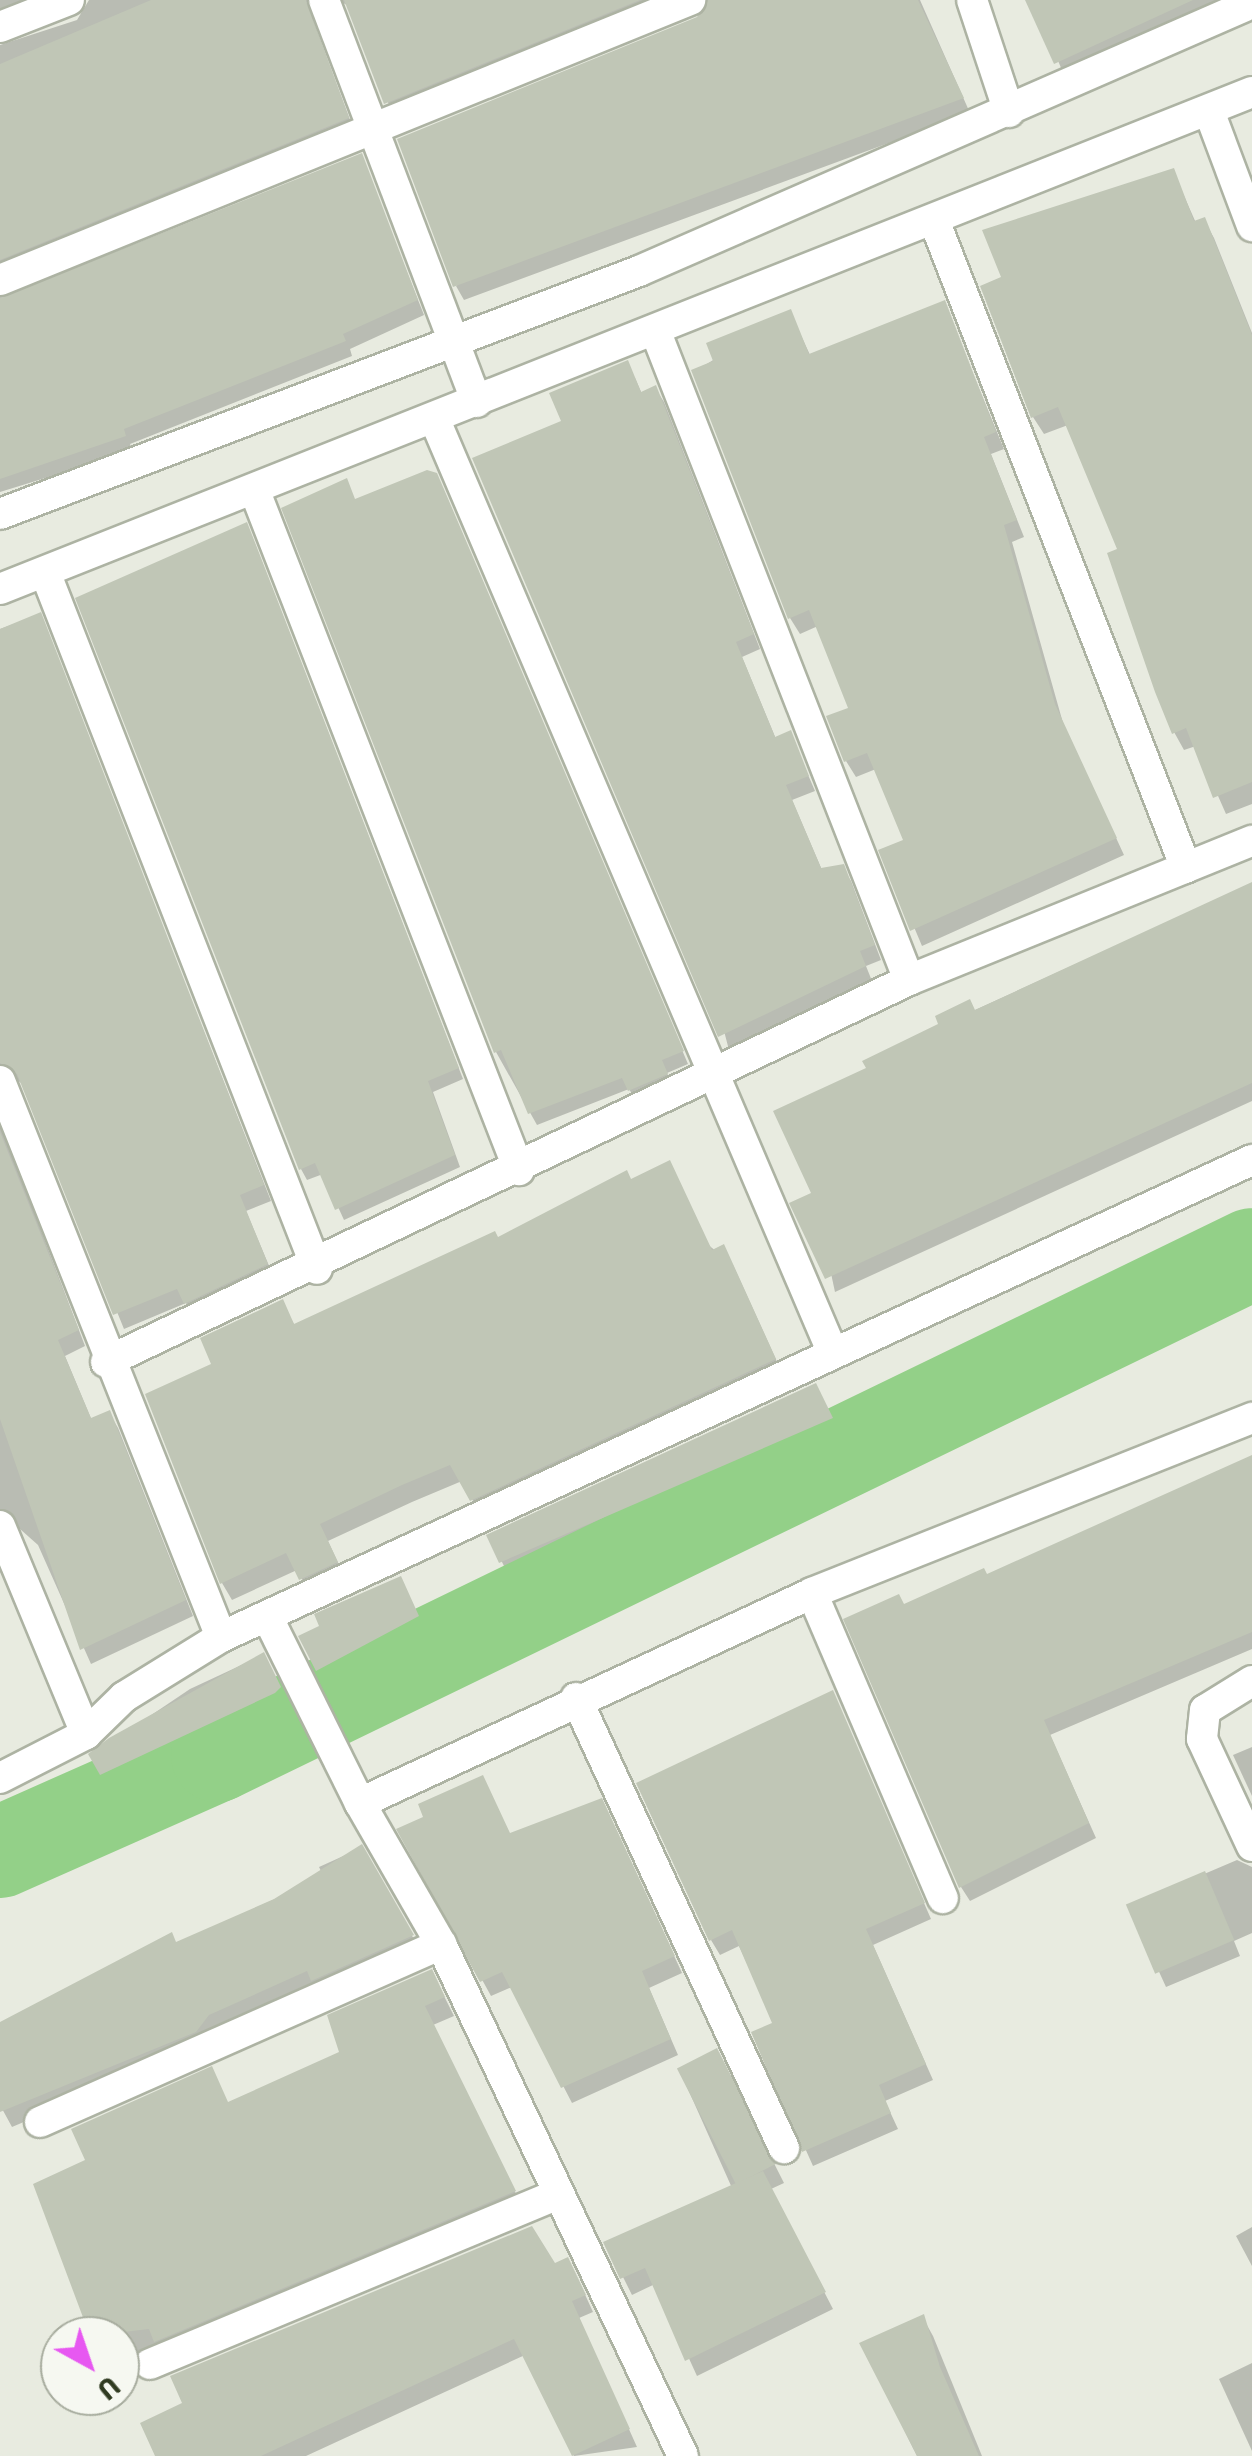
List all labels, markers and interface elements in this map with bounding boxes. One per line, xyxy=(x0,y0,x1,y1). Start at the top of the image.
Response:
north arrow xyxy=(40,2316,140,2416)
text: U xyxy=(90,2368,126,2407)

